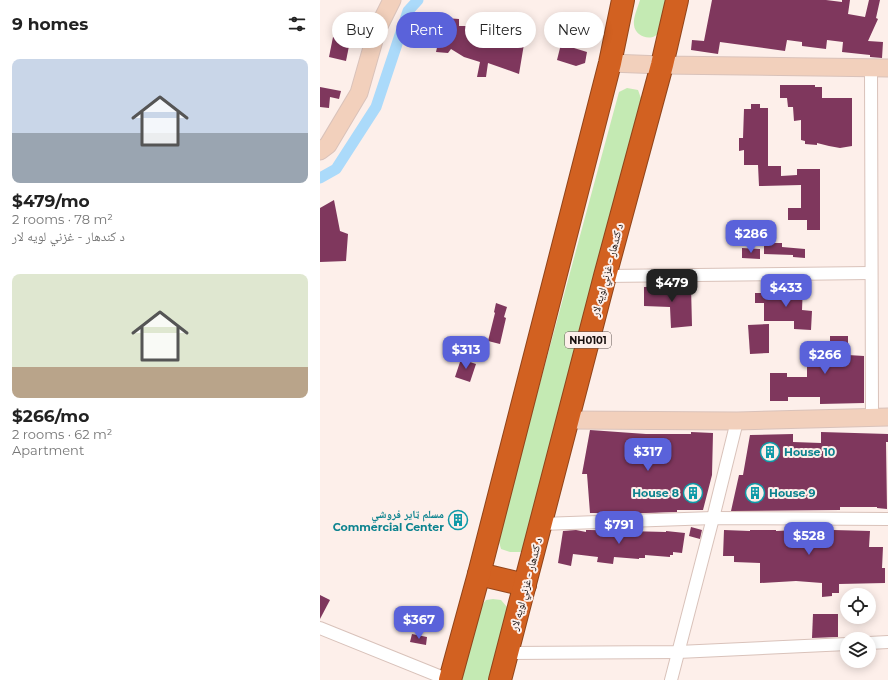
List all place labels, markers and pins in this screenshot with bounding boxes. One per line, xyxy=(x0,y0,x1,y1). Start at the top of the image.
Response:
pin: $286 xyxy=(727,220,775,254)
pin: $479 xyxy=(648,269,696,303)
pin: $433 xyxy=(762,274,810,308)
pin: $313 xyxy=(442,336,490,370)
pin: $266 xyxy=(801,341,849,375)
pin: $317 xyxy=(624,438,672,472)
building icon: House 10 xyxy=(759,441,781,463)
place label: House 10 xyxy=(784,445,836,459)
building icon: House 8 xyxy=(682,482,704,504)
building icon: House 9 xyxy=(744,482,766,504)
place label: House 8 xyxy=(632,486,679,500)
place label: House 9 xyxy=(769,486,816,500)
place label: مسلم ټایر فروشي Commercial Center xyxy=(333,507,444,534)
building icon: مسلم ټایر فروشي Commercial Center xyxy=(447,509,469,531)
pin: $791 xyxy=(595,511,643,545)
pin: $528 xyxy=(785,522,833,556)
pin: $367 xyxy=(395,606,443,640)

